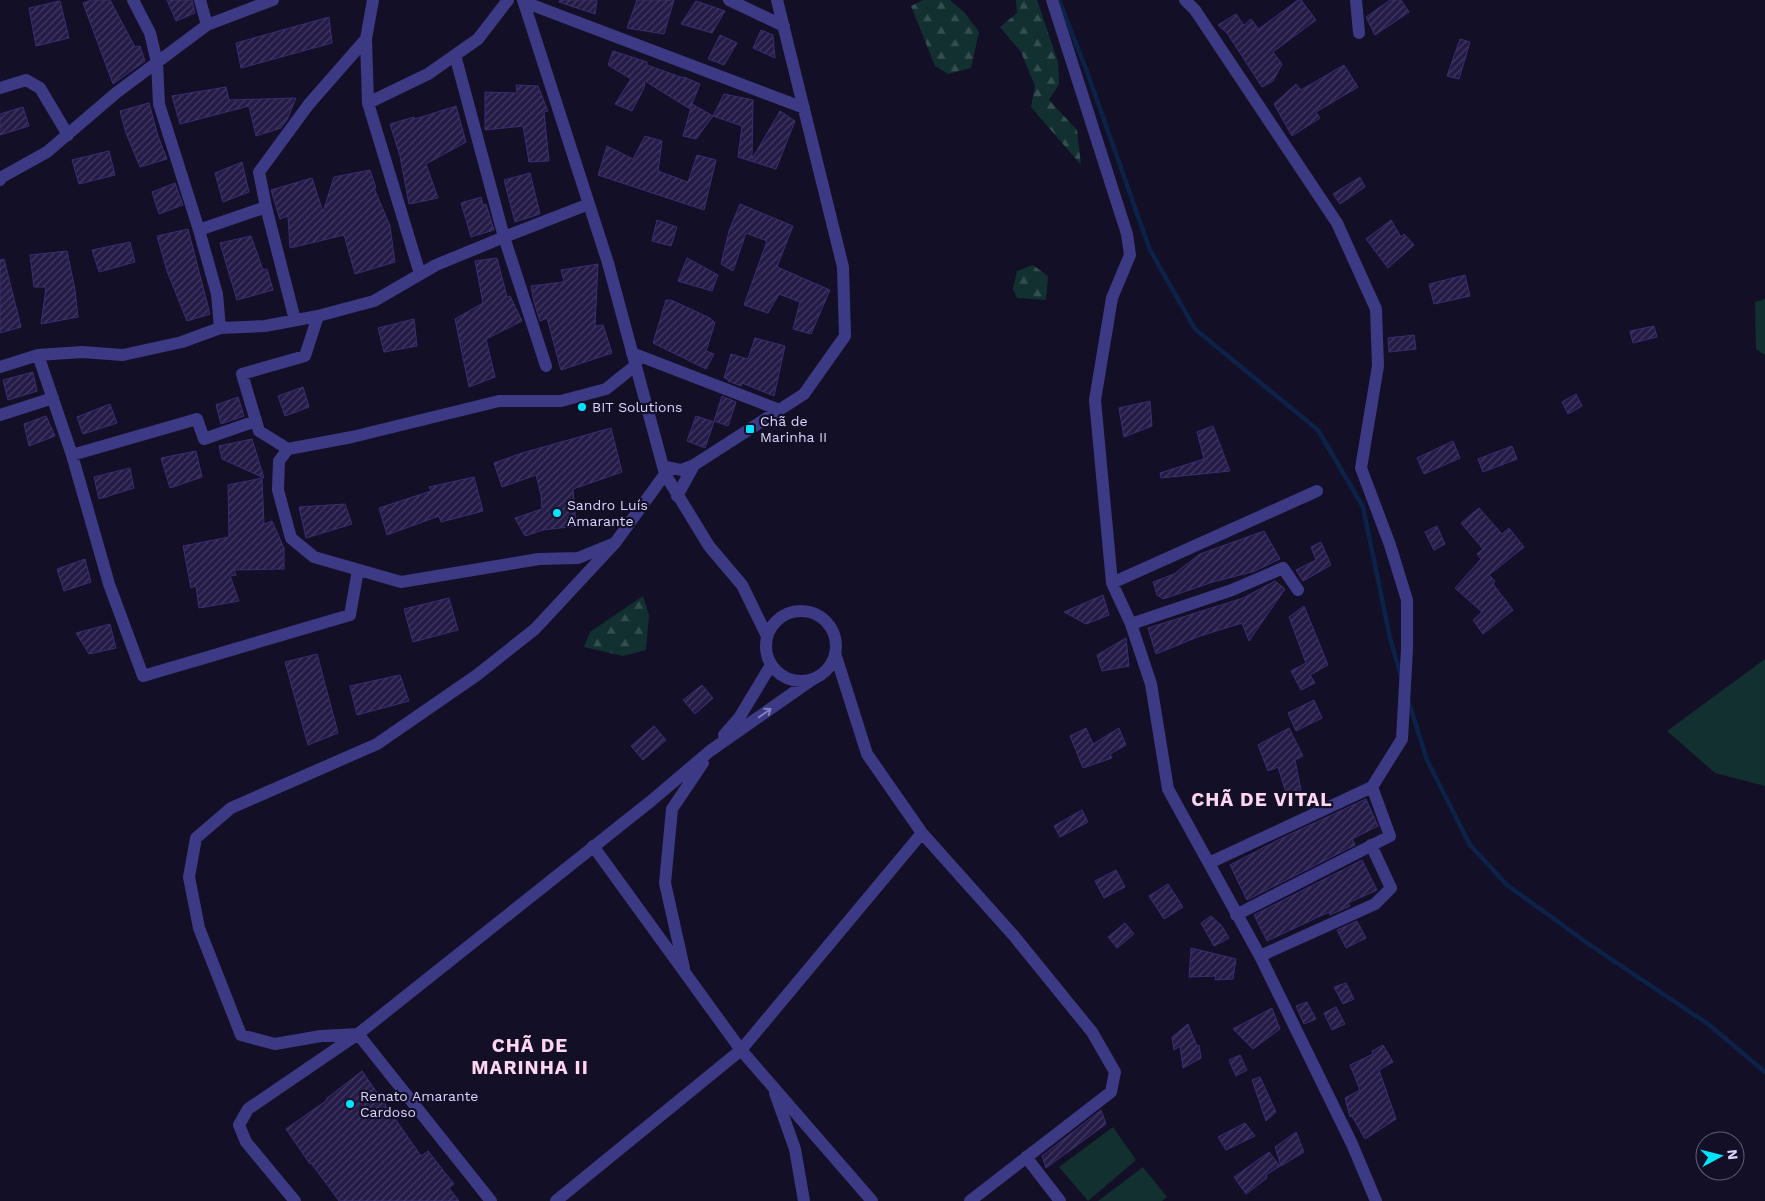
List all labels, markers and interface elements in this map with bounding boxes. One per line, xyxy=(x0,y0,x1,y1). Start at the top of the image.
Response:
place label: BIT Solutions xyxy=(592,399,682,415)
marker: BIT Solutions xyxy=(576,401,588,413)
place label: Chã de Marinha II xyxy=(760,413,827,445)
marker: Chã de Marinha II xyxy=(744,423,756,435)
place label: Sandro Luís Amarante xyxy=(567,497,648,529)
marker: Sandro Luís Amarante xyxy=(551,507,563,519)
one-way arrow xyxy=(757,708,771,718)
district label: CHÃ DE VITAL xyxy=(1191,788,1333,811)
district label: CHÃ DE MARINHA II xyxy=(471,1034,589,1079)
place label: Renato Amarante Cardoso xyxy=(360,1088,478,1120)
marker: Renato Amarante Cardoso xyxy=(344,1098,356,1110)
north arrow xyxy=(1695,1131,1745,1181)
text: N xyxy=(1724,1148,1741,1161)

